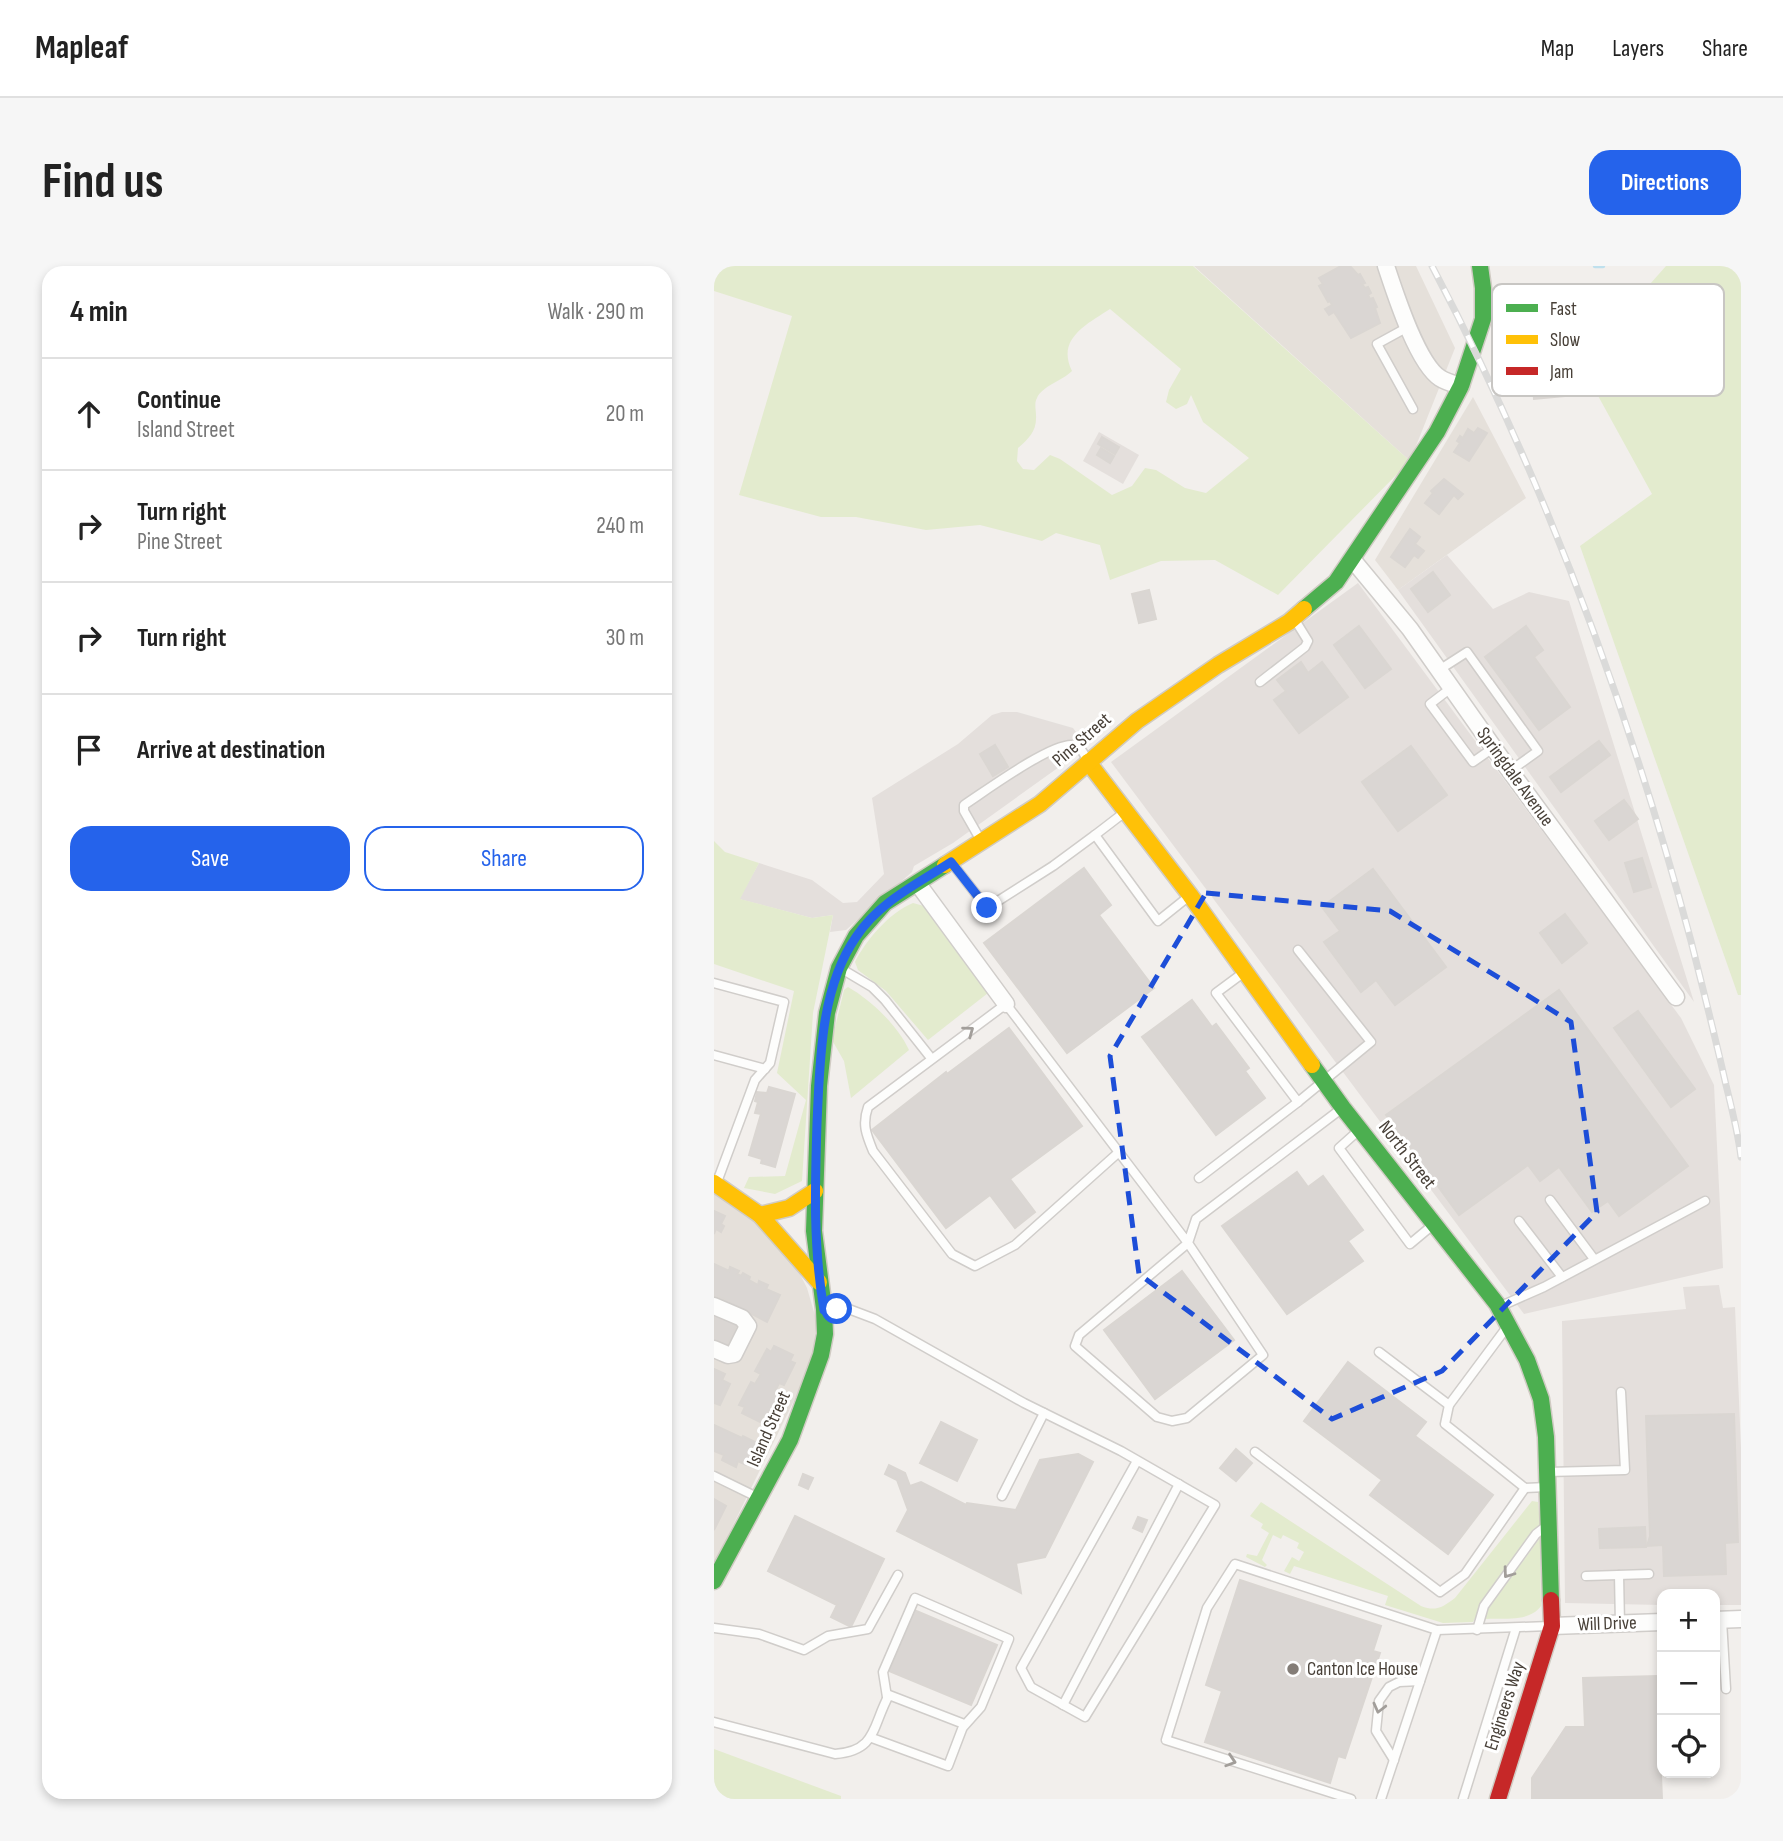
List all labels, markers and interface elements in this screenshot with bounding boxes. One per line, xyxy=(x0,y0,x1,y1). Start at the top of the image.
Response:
text: Mapleaf xyxy=(35,28,128,68)
text: Map xyxy=(1541,34,1574,63)
text: Layers xyxy=(1612,34,1664,63)
text: Share xyxy=(1702,34,1748,63)
button: Directions xyxy=(1589,150,1741,215)
text: Find us xyxy=(42,153,164,212)
legend xyxy=(1492,284,1724,396)
text: 4 min xyxy=(70,294,128,330)
text: Walk · 290 m xyxy=(547,298,644,326)
text: Fast xyxy=(1550,298,1577,321)
text: Slow xyxy=(1550,329,1580,352)
text: Jam xyxy=(1549,361,1573,384)
text: Continue xyxy=(137,385,221,416)
icon: ahead xyxy=(70,395,108,433)
text: 20 m xyxy=(606,400,644,428)
text: Island Street xyxy=(137,416,235,444)
text: Turn right xyxy=(137,497,226,528)
icon: right xyxy=(70,507,108,545)
text: 240 m xyxy=(596,512,644,540)
text: Pine Street xyxy=(137,528,222,556)
icon: right xyxy=(70,619,108,657)
text: Turn right xyxy=(137,623,226,654)
text: 30 m xyxy=(606,624,644,652)
street label: Pine Street xyxy=(1048,708,1116,772)
street label: Springdale Avenue xyxy=(1471,723,1559,831)
icon: arrive xyxy=(70,731,108,769)
text: Arrive at destination xyxy=(137,735,325,766)
button: Save xyxy=(70,826,350,891)
button: Share xyxy=(364,826,644,891)
route end xyxy=(971,892,1002,923)
one-way arrow xyxy=(961,1027,973,1039)
street label: North Street xyxy=(1373,1116,1441,1194)
route start xyxy=(821,1293,852,1324)
street label: Island Street xyxy=(742,1387,796,1471)
one-way arrow xyxy=(1504,1565,1516,1578)
map controls xyxy=(1657,1589,1720,1778)
button: + xyxy=(1657,1589,1720,1652)
street label: Will Drive xyxy=(1577,1611,1637,1637)
button: − xyxy=(1657,1652,1720,1715)
place label: Canton Ice House xyxy=(1307,1658,1418,1681)
street label: Engineers Way xyxy=(1480,1658,1530,1753)
marker: Canton Ice House xyxy=(1285,1661,1301,1677)
one-way arrow xyxy=(1373,1702,1387,1714)
button: locate xyxy=(1657,1715,1720,1778)
one-way arrow xyxy=(1225,1753,1237,1767)

